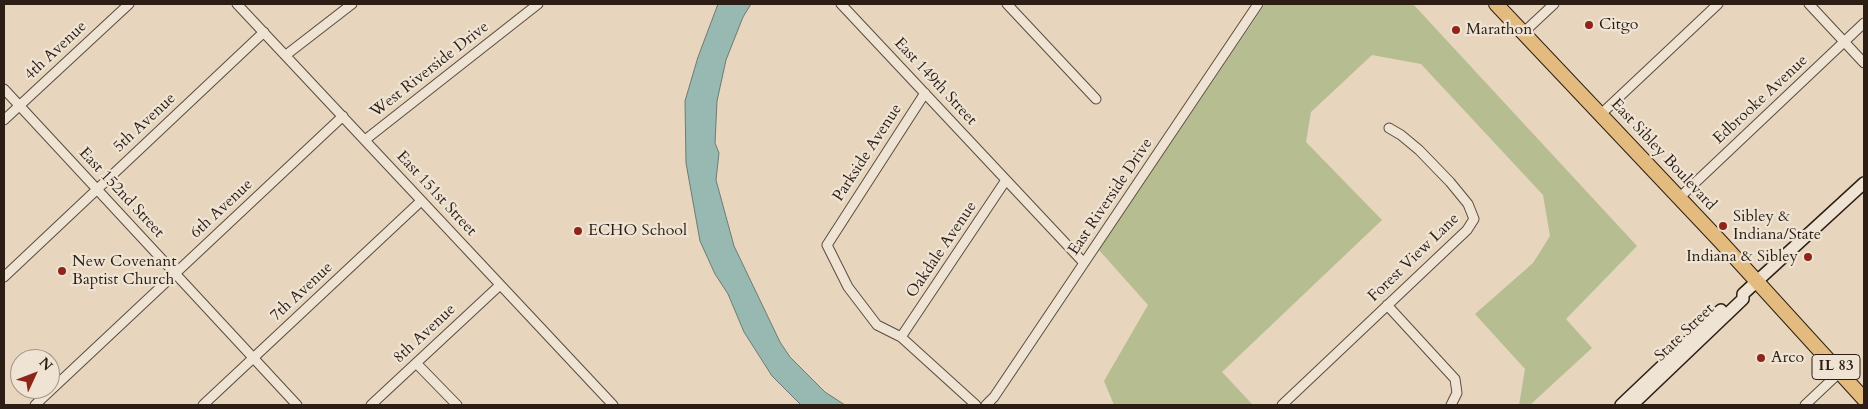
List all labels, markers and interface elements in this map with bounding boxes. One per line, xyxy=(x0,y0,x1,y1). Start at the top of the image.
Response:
place label: Citgo xyxy=(1599,15,1638,35)
street label: 4th Avenue xyxy=(21,17,91,85)
street label: West Riverside Drive xyxy=(367,18,493,122)
marker: Citgo xyxy=(1583,19,1595,31)
place label: Marathon xyxy=(1466,20,1532,40)
marker: Marathon xyxy=(1450,24,1462,36)
street label: East 149th Street xyxy=(890,34,980,130)
street label: Edbrooke Avenue xyxy=(1710,51,1812,149)
street label: 5th Avenue xyxy=(110,89,180,157)
street label: East Sibley Boulevard xyxy=(1606,95,1720,215)
street label: Parkside Avenue xyxy=(829,101,907,205)
street label: East Riverside Drive xyxy=(1065,135,1157,259)
street label: East 152nd Street xyxy=(74,144,168,242)
street label: East 151st Street xyxy=(392,147,480,241)
street label: 6th Avenue xyxy=(187,175,257,243)
street label: Oakdale Avenue xyxy=(903,198,981,302)
place label: Sibley & Indiana/State xyxy=(1733,207,1821,245)
street label: Forest View Lane xyxy=(1364,210,1464,306)
marker: Sibley & Indiana/State xyxy=(1717,220,1729,232)
place label: ECHO School xyxy=(588,221,687,241)
marker: ECHO School xyxy=(572,225,584,237)
place label: Indiana & Sibley xyxy=(1686,247,1798,267)
marker: Indiana & Sibley xyxy=(1802,251,1814,263)
place label: New Covenant Baptist Church xyxy=(72,252,176,290)
street label: 7th Avenue xyxy=(267,258,337,326)
marker: New Covenant Baptist Church xyxy=(56,265,68,277)
street label: 8th Avenue xyxy=(390,300,460,368)
street label: State Street xyxy=(1651,300,1719,366)
place label: Arco xyxy=(1771,348,1804,368)
north arrow xyxy=(10,349,60,399)
marker: Arco xyxy=(1755,352,1767,364)
text: N xyxy=(35,353,57,375)
road number: IL 83 xyxy=(1812,354,1860,380)

